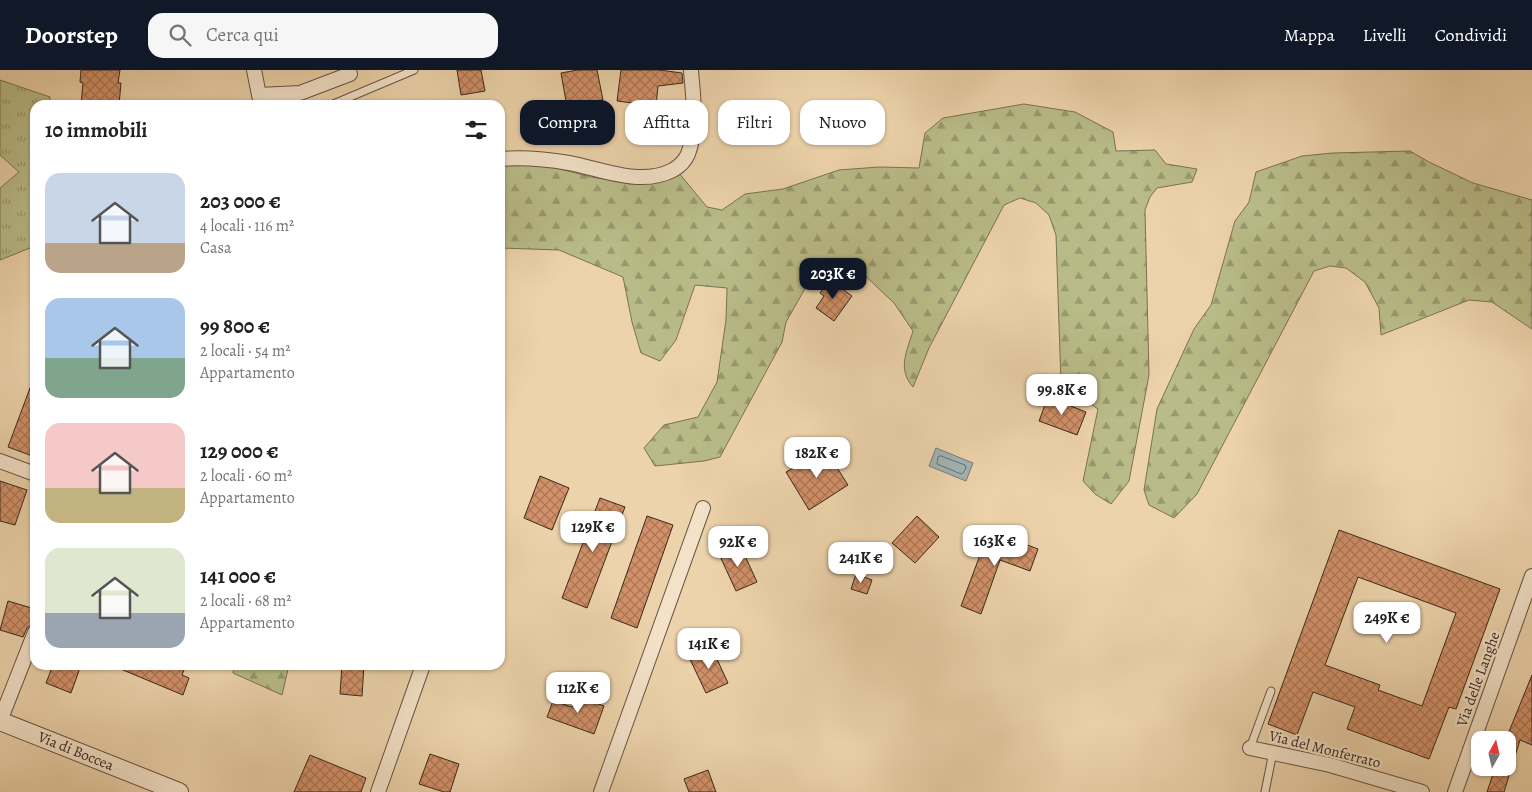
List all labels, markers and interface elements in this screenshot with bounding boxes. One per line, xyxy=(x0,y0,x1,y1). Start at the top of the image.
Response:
search box xyxy=(148,13,498,58)
text: Doorstep xyxy=(25,19,118,51)
icon: search xyxy=(166,21,194,49)
text: Cerca qui xyxy=(206,22,279,48)
text: Mappa xyxy=(1284,23,1335,47)
text: Livelli xyxy=(1363,23,1407,47)
text: Condividi xyxy=(1435,23,1507,47)
chip: Compra xyxy=(520,100,615,145)
chip: Affitta xyxy=(625,100,708,145)
chip: Filtri xyxy=(718,100,790,145)
chip: Nuovo xyxy=(800,100,885,145)
text: 10 immobili xyxy=(45,116,147,144)
icon: filters xyxy=(462,116,490,144)
text: 203 000 € xyxy=(200,187,281,215)
icon: home xyxy=(85,193,145,253)
text: 4 locali · 116 m² xyxy=(200,215,294,237)
text: Casa xyxy=(200,237,231,259)
pin: 203K € xyxy=(792,258,874,300)
text: 203K € xyxy=(810,263,856,285)
text: 99 800 € xyxy=(200,312,270,340)
icon: home xyxy=(85,318,145,378)
text: 2 locali · 54 m² xyxy=(200,340,291,362)
text: Appartamento xyxy=(200,362,295,384)
pin: 99.8K € xyxy=(1016,374,1108,416)
text: 99.8K € xyxy=(1037,379,1087,401)
pin: 182K € xyxy=(776,436,858,479)
text: 129 000 € xyxy=(200,437,278,465)
text: 182K € xyxy=(795,442,839,464)
icon: home xyxy=(85,443,145,503)
text: 2 locali · 60 m² xyxy=(200,465,292,487)
text: Appartamento xyxy=(200,487,295,509)
pin: 129K € xyxy=(552,510,634,553)
text: 129K € xyxy=(571,516,615,538)
pin: 163K € xyxy=(954,524,1036,567)
pin: 92K € xyxy=(703,526,773,568)
text: 163K € xyxy=(974,530,1016,552)
text: 92K € xyxy=(719,531,757,553)
pin: 241K € xyxy=(820,542,902,584)
text: 241K € xyxy=(839,547,883,569)
text: 141 000 € xyxy=(200,562,276,590)
icon: home xyxy=(85,568,145,628)
text: 2 locali · 68 m² xyxy=(200,590,292,612)
pin: 249K € xyxy=(1346,602,1428,644)
text: 249K € xyxy=(1364,607,1410,629)
text: Appartamento xyxy=(200,612,295,634)
pin: 141K € xyxy=(668,628,750,670)
street label: Via delle Langhe xyxy=(1451,629,1505,730)
text: 141K € xyxy=(688,633,730,655)
pin: 112K € xyxy=(537,672,619,714)
text: 112K € xyxy=(557,677,599,699)
street label: Via del Monferrato xyxy=(1266,725,1383,773)
street label: Via di Boccea xyxy=(34,726,117,775)
north arrow xyxy=(1471,731,1516,776)
map controls xyxy=(1471,731,1516,776)

